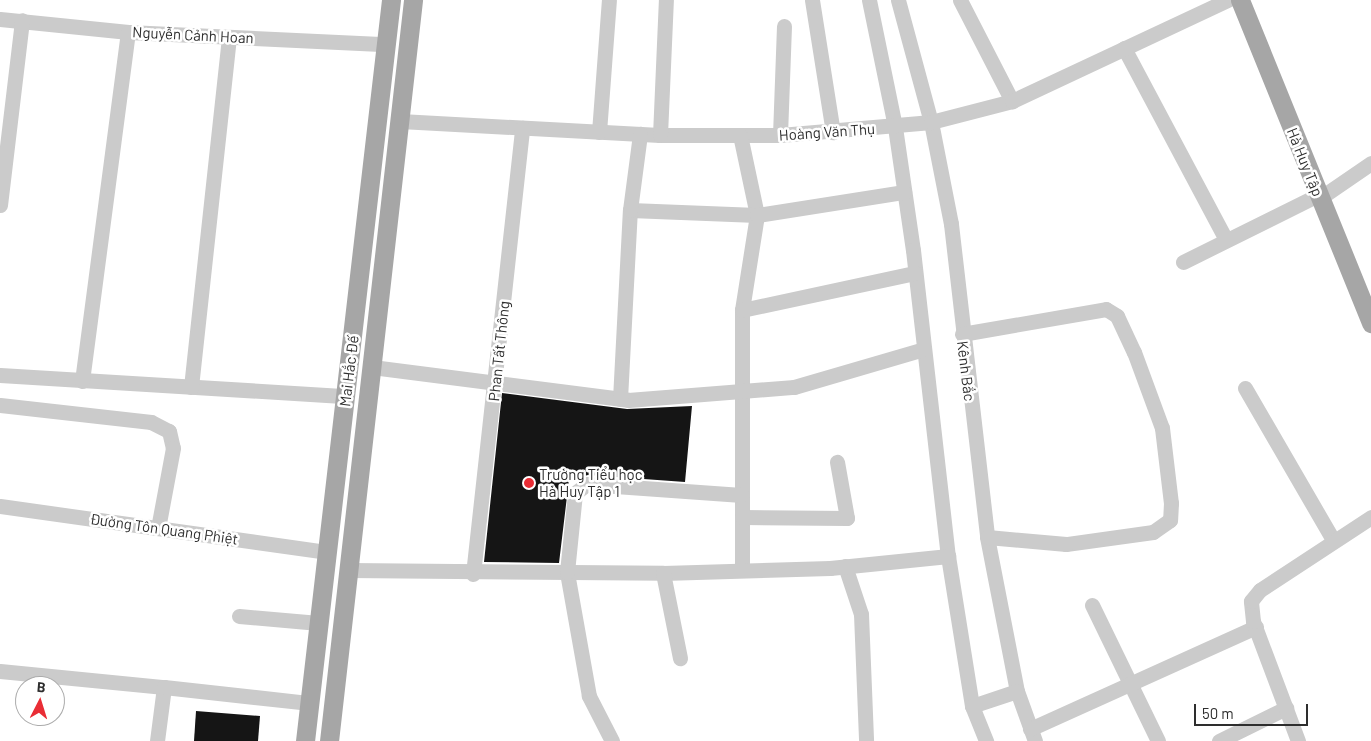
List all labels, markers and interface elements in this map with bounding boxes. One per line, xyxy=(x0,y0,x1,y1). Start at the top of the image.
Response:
street label: Nguyễn Cảnh Hoan xyxy=(132,23,254,47)
street label: Hoàng Văn Thụ xyxy=(778,120,876,144)
street label: Hà Huy Tập xyxy=(1283,125,1327,199)
street label: Phan Tất Thông xyxy=(485,300,513,402)
street label: Mai Hắc Đế xyxy=(336,334,362,408)
street label: Kênh Bắc xyxy=(953,340,979,402)
place label: Trường Tiểu học Hà Huy Tập 1 xyxy=(539,465,642,500)
marker: Trường Tiểu học Hà Huy Tập 1 xyxy=(523,477,535,489)
street label: Đường Tôn Quang Phiệt xyxy=(89,510,239,548)
north arrow xyxy=(15,676,65,726)
text: B xyxy=(36,678,46,695)
scale bar xyxy=(1196,694,1310,726)
text: 50 m xyxy=(1202,704,1234,722)

